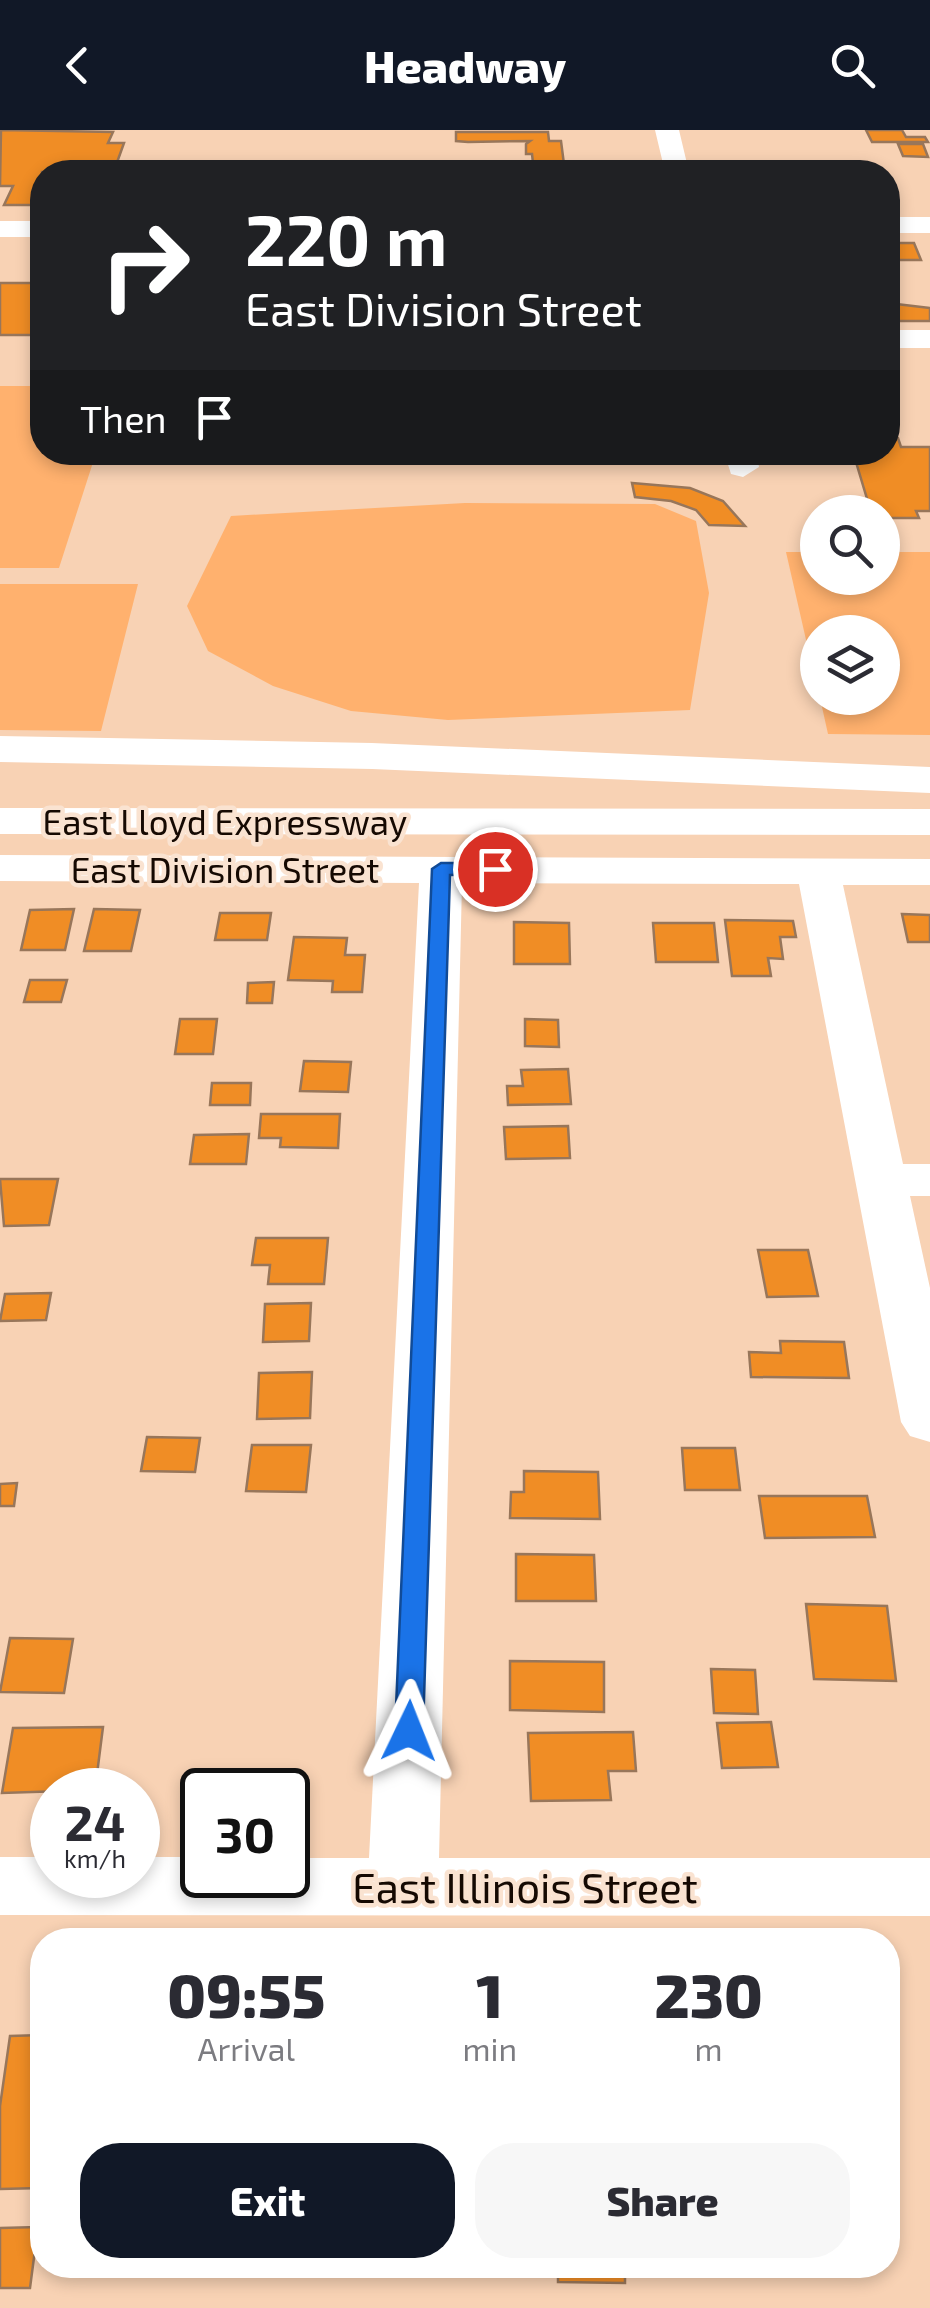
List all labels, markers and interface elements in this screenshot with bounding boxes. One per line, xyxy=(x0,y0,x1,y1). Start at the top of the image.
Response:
icon: back xyxy=(50,38,105,93)
text: Headway xyxy=(364,38,566,92)
icon: search xyxy=(825,38,880,93)
text: 220 m xyxy=(245,196,447,280)
icon: right xyxy=(80,200,210,330)
text: East Division Street xyxy=(245,281,642,335)
icon: arrive xyxy=(187,390,242,445)
text: Then xyxy=(80,395,167,441)
map controls xyxy=(800,495,900,715)
button: search xyxy=(800,495,900,595)
button: layers xyxy=(800,615,900,715)
street label: East Lloyd Expressway xyxy=(43,800,407,842)
pin xyxy=(453,827,538,912)
icon: arrive xyxy=(468,842,523,897)
street label: East Division Street xyxy=(71,848,379,890)
position arrow xyxy=(357,1679,461,1783)
speed limit sign: 30 xyxy=(180,1768,310,1898)
text: 24 xyxy=(65,1791,125,1851)
text: km/h xyxy=(64,1843,126,1873)
street label: East Illinois Street xyxy=(352,1861,698,1911)
text: 09:55 xyxy=(167,1958,325,2030)
text: 1 xyxy=(476,1958,503,2030)
text: 230 xyxy=(654,1958,763,2030)
text: Arrival xyxy=(198,2029,295,2067)
text: min xyxy=(462,2029,517,2067)
text: m xyxy=(694,2029,723,2067)
button: Exit xyxy=(80,2143,455,2258)
button: Share xyxy=(475,2143,850,2258)

